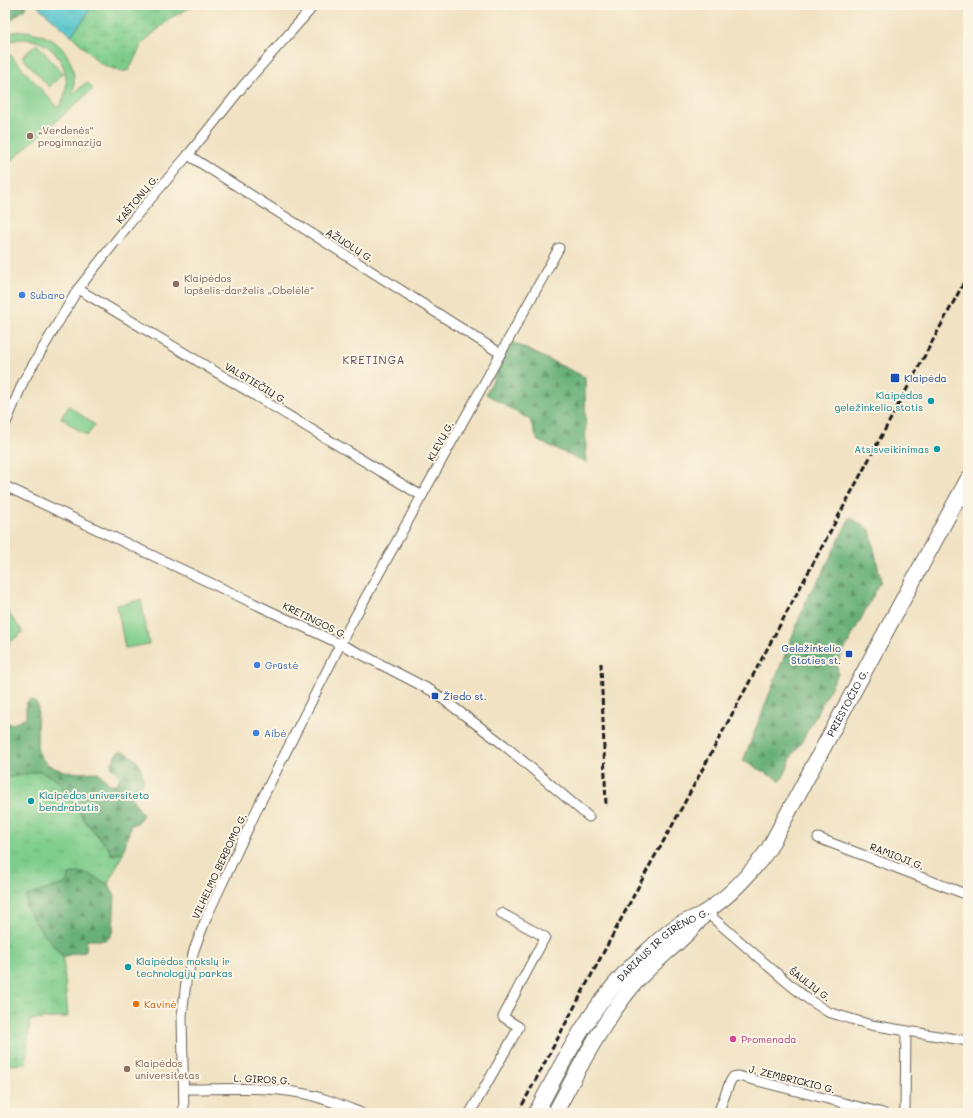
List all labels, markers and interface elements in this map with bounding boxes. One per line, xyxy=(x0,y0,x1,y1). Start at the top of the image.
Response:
place label: „Verdenės“ progimnazija xyxy=(38,123,102,149)
marker: „Verdenės“ progimnazija xyxy=(25,131,35,141)
street label: KAŠTONŲ G. xyxy=(113,172,161,226)
street label: ĄŽUOLŲ G. xyxy=(323,225,377,265)
place label: Klaipėdos lopšelis-darželis „Obelėlė“ xyxy=(184,271,314,297)
marker: Klaipėdos lopšelis-darželis „Obelėlė“ xyxy=(171,279,181,289)
place label: Subaro xyxy=(30,288,65,302)
marker: Subaro xyxy=(17,290,27,300)
district label: KRETINGA xyxy=(343,352,405,367)
street label: VALSTIEČIŲ G. xyxy=(222,359,290,407)
place label: Klaipėda xyxy=(904,371,947,385)
marker: Klaipėda xyxy=(889,372,901,384)
place label: Klaipėdos geležinkelio stotis xyxy=(834,388,923,414)
marker: Klaipėdos geležinkelio stotis xyxy=(926,396,936,406)
street label: KLEVŲ G. xyxy=(423,418,457,464)
place label: Atsisveikinimas xyxy=(854,442,929,456)
marker: Atsisveikinimas xyxy=(932,444,942,454)
street label: KRETINGOS G. xyxy=(280,598,350,642)
place label: Geležinkelio Stoties st. xyxy=(782,641,841,667)
marker: Geležinkelio Stoties st. xyxy=(844,649,854,659)
place label: Grūstė xyxy=(265,658,298,672)
marker: Grūstė xyxy=(252,660,262,670)
street label: PRIESTOČIO G. xyxy=(823,667,871,739)
place label: Žiedo st. xyxy=(443,689,487,703)
marker: Žiedo st. xyxy=(430,691,440,701)
place label: Aibė xyxy=(264,726,287,740)
marker: Aibė xyxy=(251,728,261,738)
place label: Klaipėdos universiteto bendrabutis xyxy=(39,788,149,814)
marker: Klaipėdos universiteto bendrabutis xyxy=(26,796,36,806)
street label: VILHELMO BERBOMO G. xyxy=(188,811,250,921)
street label: RAMIOJI G. xyxy=(868,839,926,873)
street label: DARIAUS IR GIRĖNO G. xyxy=(613,905,712,985)
place label: Klaipėdos mokslų ir technologijų parkas xyxy=(136,954,233,980)
marker: Klaipėdos mokslų ir technologijų parkas xyxy=(123,962,133,972)
street label: ŠAULIŲ G. xyxy=(786,964,834,1004)
place label: Kavinė xyxy=(144,997,176,1011)
marker: Kavinė xyxy=(131,999,141,1009)
place label: Promenada xyxy=(741,1032,797,1046)
marker: Promenada xyxy=(728,1034,738,1044)
place label: Klaipėdos universitetas xyxy=(135,1056,200,1082)
street label: J. ZEMBRICKIO G. xyxy=(748,1062,836,1096)
marker: Klaipėdos universitetas xyxy=(122,1064,132,1074)
street label: L. GIROS G. xyxy=(233,1071,291,1087)

